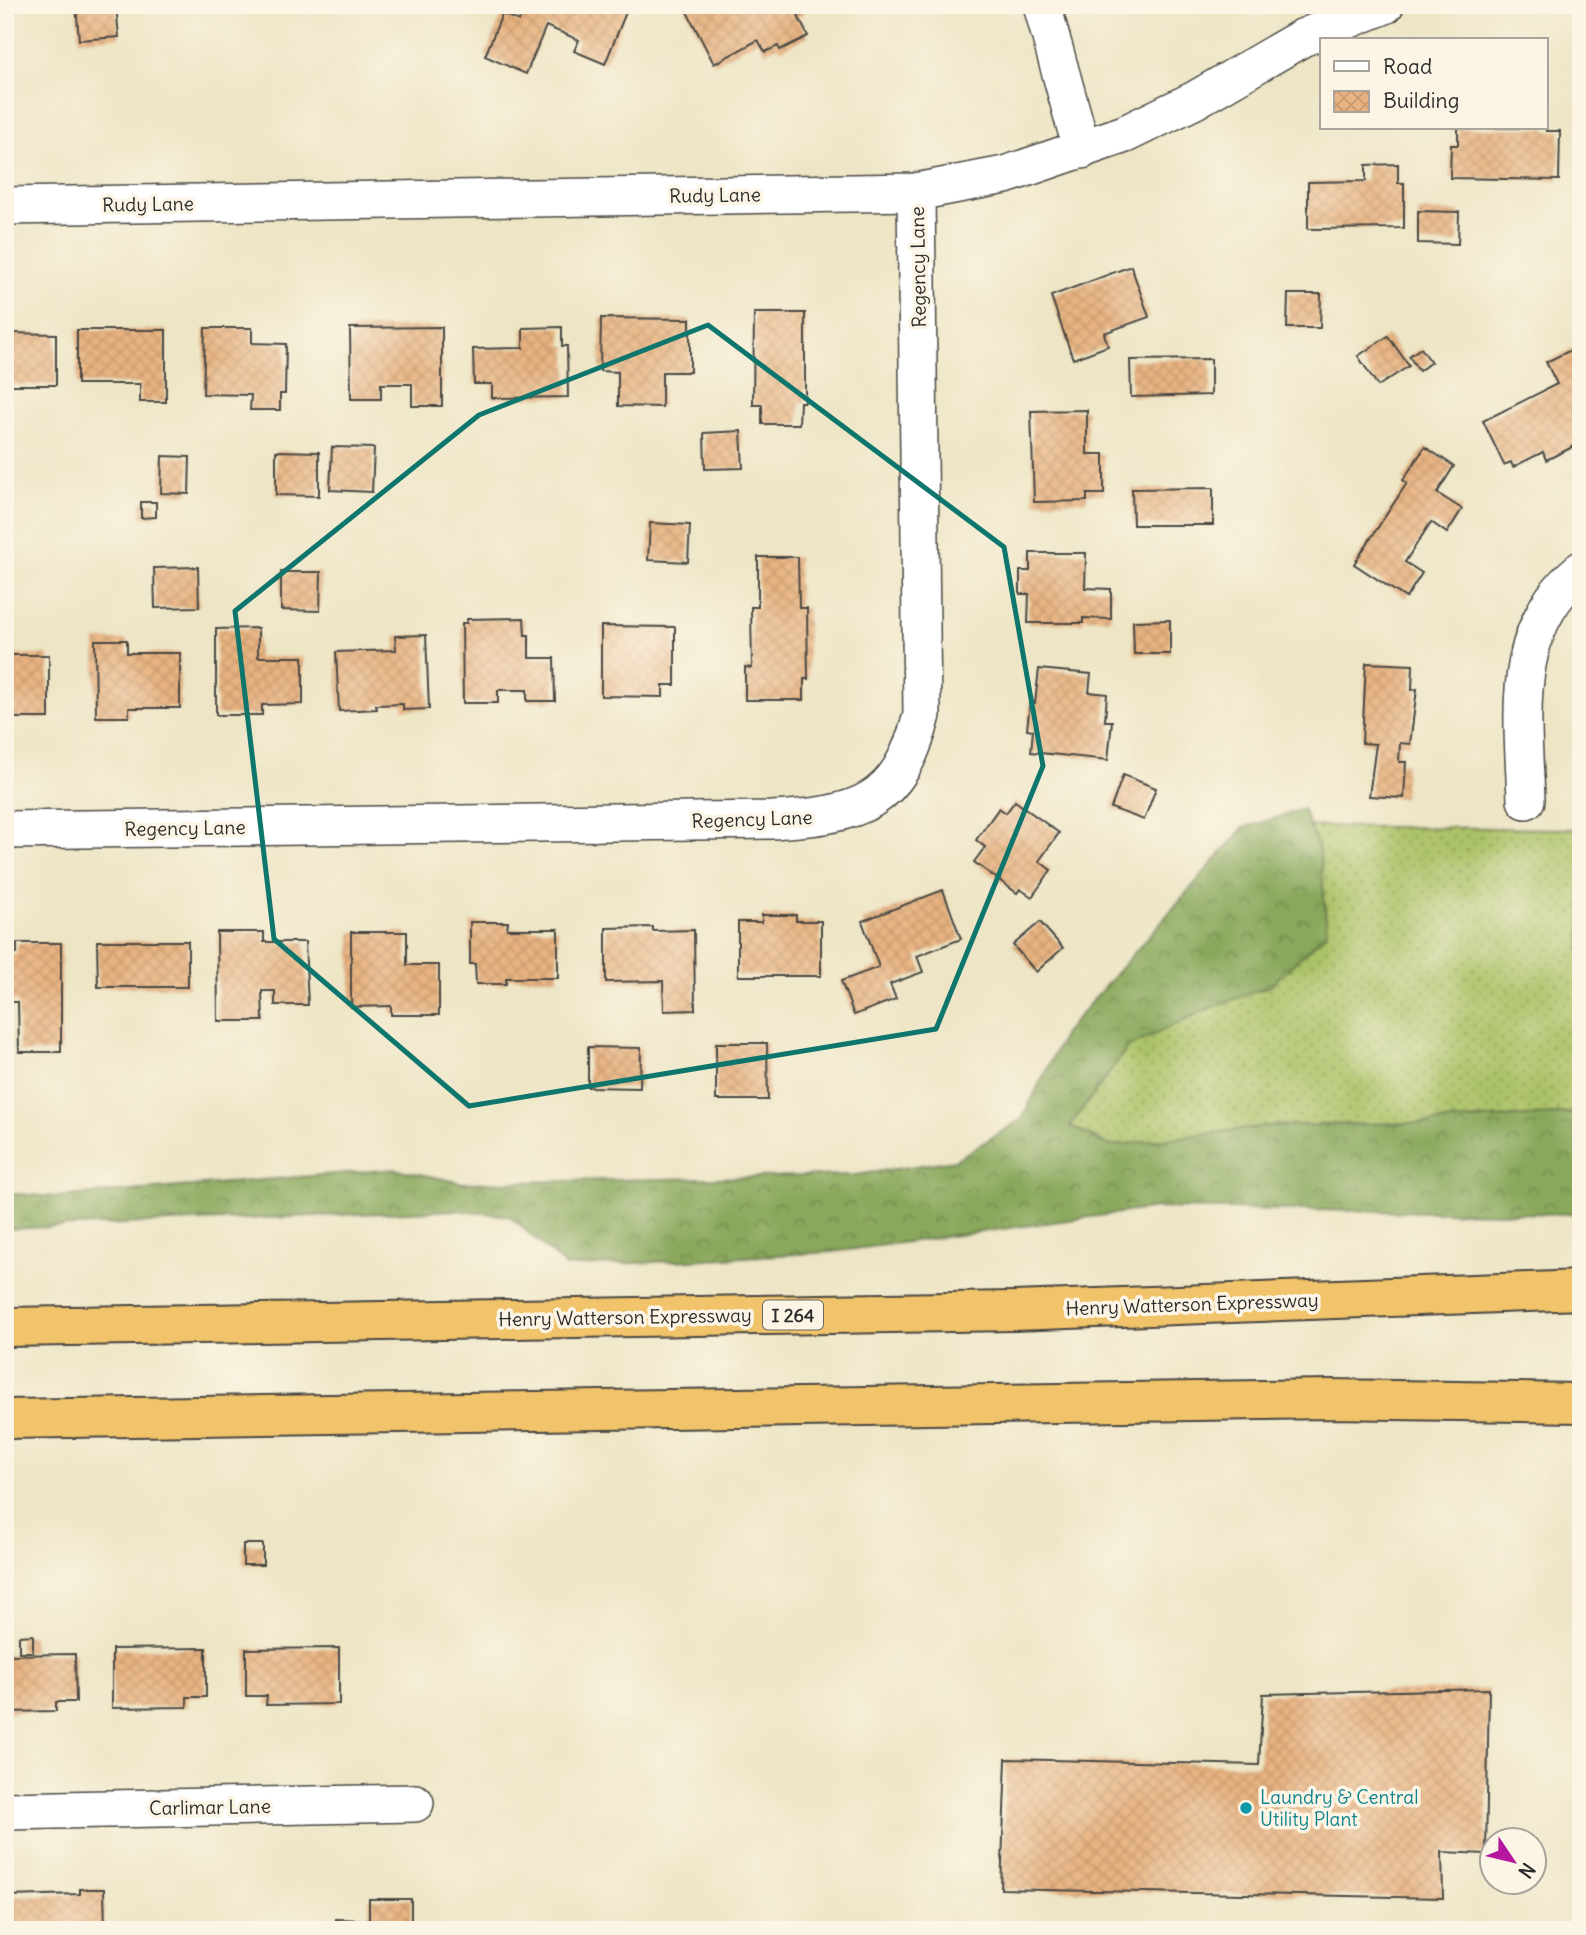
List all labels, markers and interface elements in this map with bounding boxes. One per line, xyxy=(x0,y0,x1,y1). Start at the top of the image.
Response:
legend xyxy=(1320,38,1548,130)
text: Road xyxy=(1383,53,1432,80)
text: Building xyxy=(1383,87,1459,114)
street label: Rudy Lane xyxy=(669,182,761,208)
street label: Rudy Lane xyxy=(102,191,194,217)
street label: Regency Lane xyxy=(905,206,931,328)
street label: Regency Lane xyxy=(691,805,813,833)
street label: Regency Lane xyxy=(124,815,246,841)
street label: Henry Watterson Expressway xyxy=(1065,1288,1319,1320)
road number: I 264 xyxy=(763,1300,823,1330)
street label: Henry Watterson Expressway xyxy=(498,1303,752,1331)
place label: Laundry & Central Utility Plant xyxy=(1260,1785,1418,1831)
street label: Carlimar Lane xyxy=(149,1794,271,1820)
marker: Laundry & Central Utility Plant xyxy=(1238,1800,1254,1816)
north arrow xyxy=(1478,1826,1548,1896)
text: N xyxy=(1513,1858,1541,1883)

